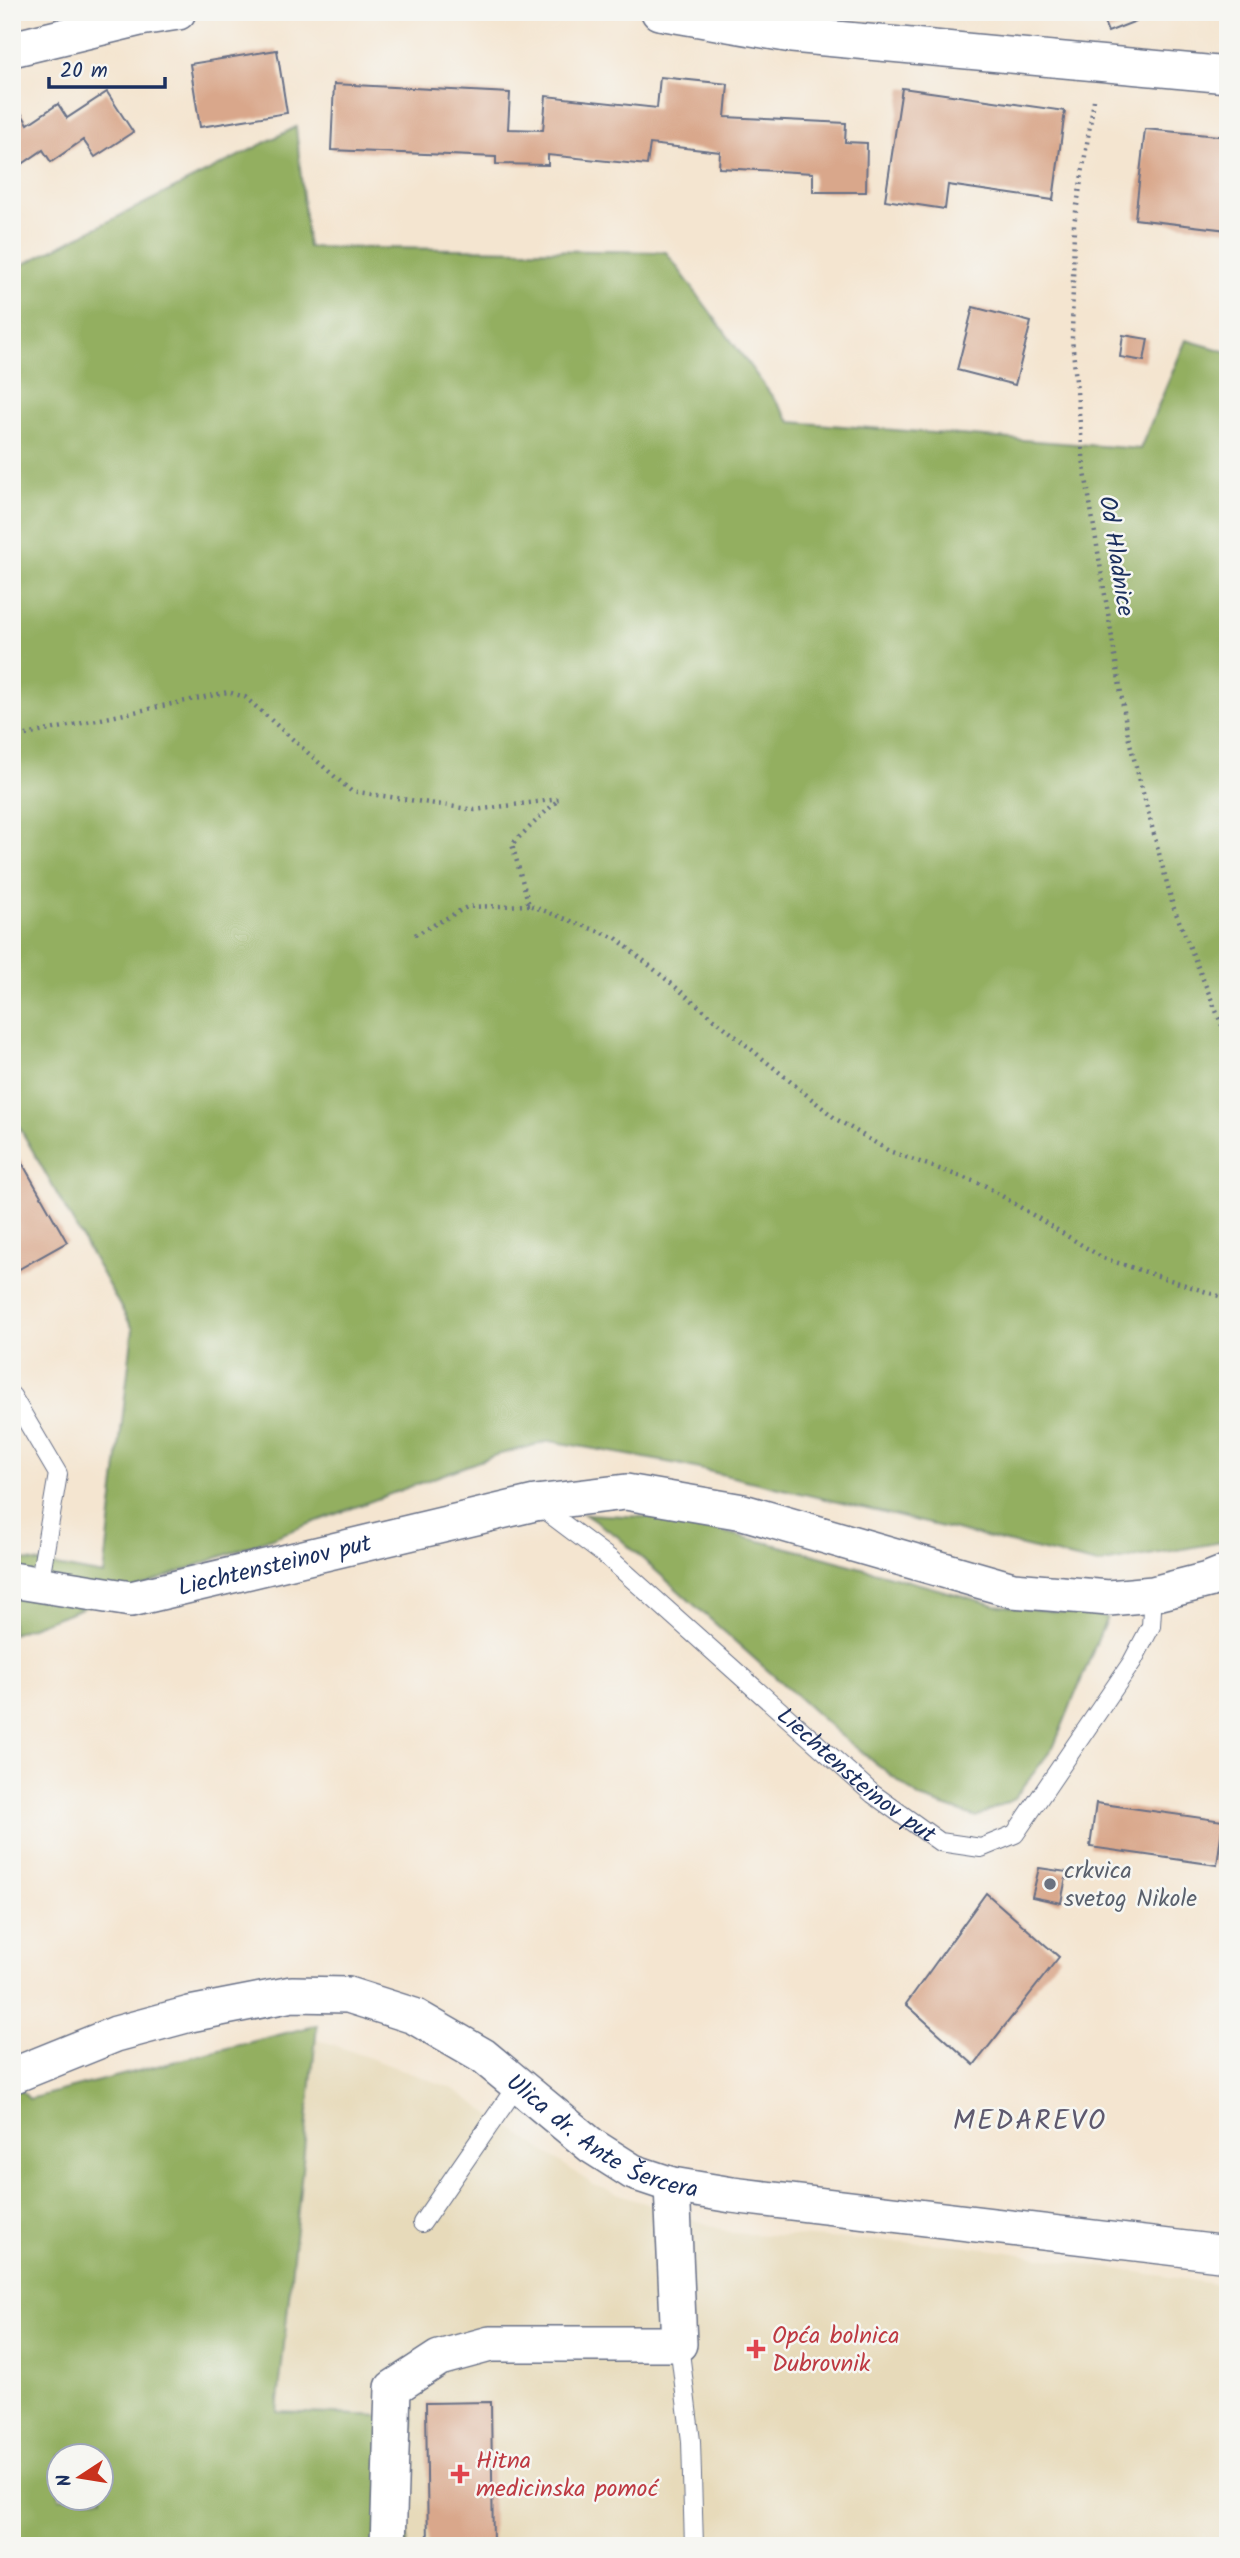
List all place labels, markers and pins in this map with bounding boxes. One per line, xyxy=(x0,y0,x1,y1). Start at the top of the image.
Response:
place label: crkvica svetog Nikole xyxy=(1064,1852,1197,1919)
marker: crkvica svetog Nikole xyxy=(1042,1876,1058,1892)
place label: Opća bolnica Dubrovnik xyxy=(772,2317,900,2384)
marker: Opća bolnica Dubrovnik xyxy=(746,2339,766,2359)
place label: Hitna medicinska pomoć xyxy=(476,2442,659,2509)
marker: Hitna medicinska pomoć xyxy=(450,2464,470,2484)

